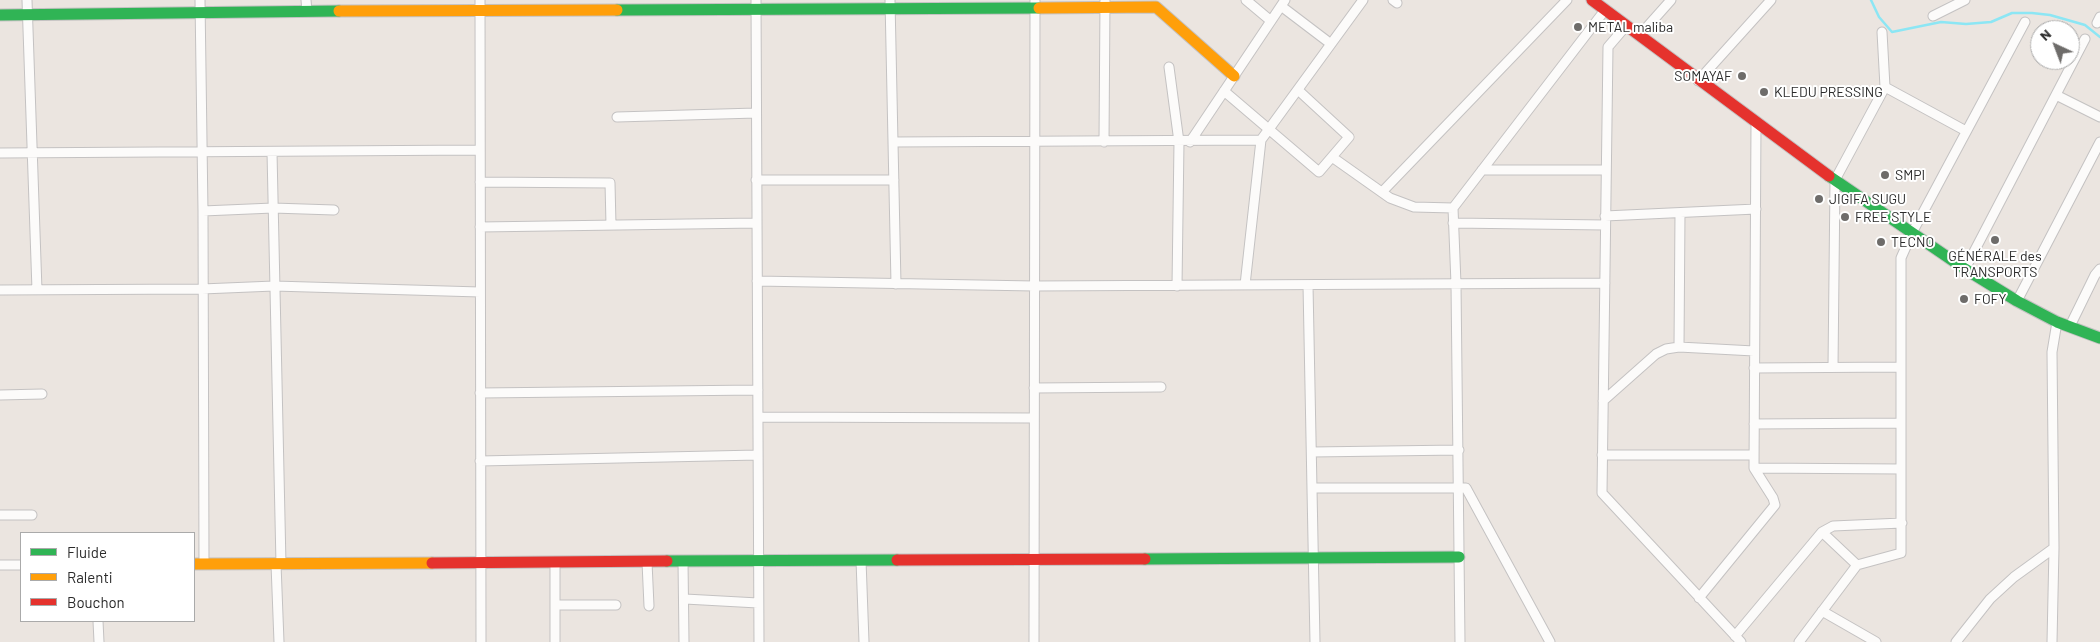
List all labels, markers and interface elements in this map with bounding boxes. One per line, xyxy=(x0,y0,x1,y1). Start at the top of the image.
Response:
place label: METAL maliba xyxy=(1588,19,1673,35)
north arrow xyxy=(2030,20,2080,70)
marker: METAL maliba xyxy=(1572,21,1584,33)
text: N xyxy=(2036,25,2054,44)
place label: SOMAYAF xyxy=(1674,68,1732,84)
marker: SOMAYAF xyxy=(1736,70,1748,82)
place label: KLEDU PRESSING xyxy=(1774,84,1883,100)
marker: KLEDU PRESSING xyxy=(1758,86,1770,98)
place label: SMPI xyxy=(1895,167,1925,183)
marker: SMPI xyxy=(1879,169,1891,181)
place label: JIGIFA SUGU xyxy=(1829,191,1906,207)
marker: JIGIFA SUGU xyxy=(1813,193,1825,205)
place label: FREE STYLE xyxy=(1855,209,1931,225)
marker: FREE STYLE xyxy=(1839,211,1851,223)
place label: TECNO xyxy=(1891,234,1934,250)
marker: GÉNÉRALE des TRANSPORTS xyxy=(1989,234,2001,246)
marker: TECNO xyxy=(1875,236,1887,248)
place label: GÉNÉRALE des TRANSPORTS xyxy=(1948,248,2042,280)
place label: FOFY xyxy=(1974,291,2006,307)
marker: FOFY xyxy=(1958,293,1970,305)
legend xyxy=(20,532,195,622)
text: Fluide xyxy=(67,543,107,561)
text: Ralenti xyxy=(67,568,113,586)
text: Bouchon xyxy=(67,593,125,611)

